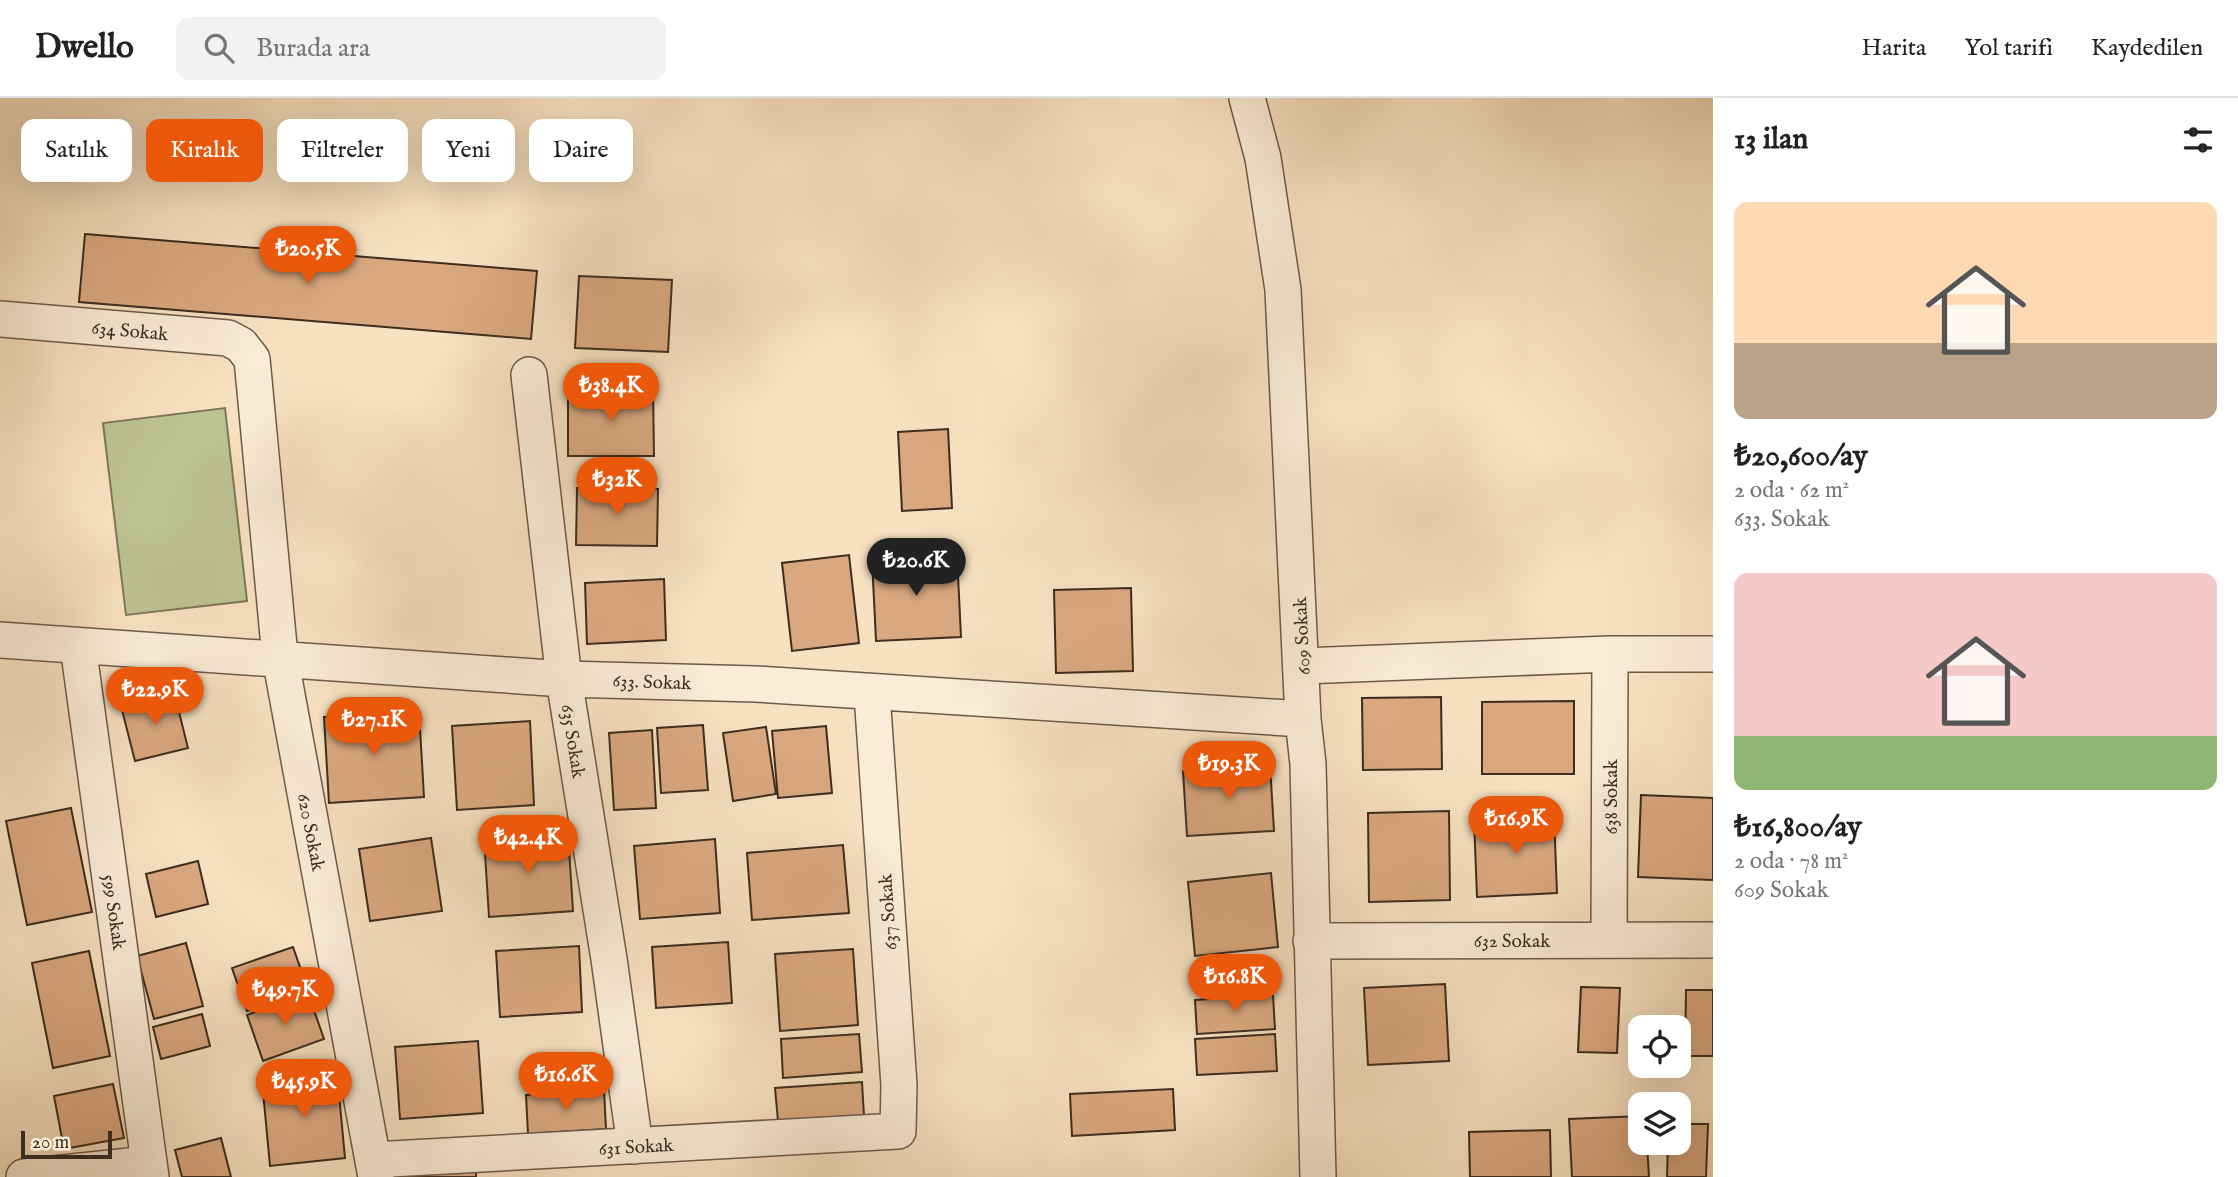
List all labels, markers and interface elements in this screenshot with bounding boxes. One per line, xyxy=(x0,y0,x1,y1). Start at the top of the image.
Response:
search box xyxy=(176,17,666,80)
text: Dwello xyxy=(35,27,134,69)
icon: search xyxy=(200,29,238,67)
text: Burada ara xyxy=(256,32,370,65)
text: Harita xyxy=(1862,33,1926,64)
text: Yol tarifi xyxy=(1964,33,2053,64)
text: Kaydedilen xyxy=(2091,33,2203,64)
chip: Satılık xyxy=(21,119,132,182)
chip: Kiralık xyxy=(146,119,263,182)
chip: Filtreler xyxy=(277,119,408,182)
chip: Yeni xyxy=(422,119,515,182)
chip: Daire xyxy=(529,119,633,182)
text: 13 ilan xyxy=(1734,121,1808,159)
icon: filters xyxy=(2179,121,2217,159)
pin: ₺20.5K xyxy=(251,226,365,286)
text: ₺20.5K xyxy=(275,234,341,263)
icon: home xyxy=(1913,247,2039,373)
street label: 634 Sokak xyxy=(90,317,170,347)
pin: ₺38.4K xyxy=(554,364,668,423)
text: ₺38.4K xyxy=(579,371,643,400)
text: ₺20,600/ay xyxy=(1734,438,1868,476)
pin: ₺32K xyxy=(576,458,658,517)
text: ₺32K xyxy=(592,465,642,494)
text: 2 oda · 62 m² xyxy=(1734,476,1849,505)
text: 633. Sokak xyxy=(1734,505,1829,534)
pin: ₺20.6K xyxy=(859,538,973,598)
text: ₺20.6K xyxy=(883,546,949,575)
street label: 609 Sokak xyxy=(1289,595,1317,676)
icon: home xyxy=(1913,618,2039,744)
pin: ₺22.9K xyxy=(98,668,212,727)
street label: 633. Sokak xyxy=(612,670,693,696)
text: ₺22.9K xyxy=(122,675,188,704)
pin: ₺27.1K xyxy=(317,698,431,757)
street label: 635 Sokak xyxy=(554,703,590,781)
text: ₺27.1K xyxy=(342,705,406,734)
pin: ₺19.3K xyxy=(1172,742,1286,801)
text: ₺19.3K xyxy=(1198,749,1260,778)
street label: 638 Sokak xyxy=(1600,759,1624,835)
street label: 620 Sokak xyxy=(291,791,329,874)
pin: ₺16.9K xyxy=(1459,796,1573,856)
text: ₺16.9K xyxy=(1484,804,1548,833)
text: ₺16,800/ay xyxy=(1734,809,1862,847)
pin: ₺42.4K xyxy=(471,816,585,875)
text: ₺42.4K xyxy=(494,823,562,852)
text: 2 oda · 78 m² xyxy=(1734,847,1849,876)
street label: 637 Sokak xyxy=(874,872,904,951)
street label: 599 Sokak xyxy=(96,873,130,952)
text: 609 Sokak xyxy=(1734,876,1829,905)
street label: 632 Sokak xyxy=(1474,930,1551,954)
pin: ₺16.8K xyxy=(1178,954,1292,1014)
text: ₺16.8K xyxy=(1204,962,1266,991)
pin: ₺49.7K xyxy=(228,968,342,1027)
text: ₺49.7K xyxy=(252,975,318,1004)
map controls xyxy=(1628,1015,1691,1155)
button: locate xyxy=(1628,1015,1691,1078)
pin: ₺16.6K xyxy=(509,1052,623,1112)
pin: ₺45.9K xyxy=(247,1060,361,1119)
text: ₺16.6K xyxy=(535,1060,597,1089)
text: ₺45.9K xyxy=(272,1067,336,1096)
button: layers xyxy=(1628,1092,1691,1155)
scale bar xyxy=(21,1128,112,1160)
text: 20 m xyxy=(32,1131,69,1155)
street label: 631 Sokak xyxy=(598,1134,675,1162)

